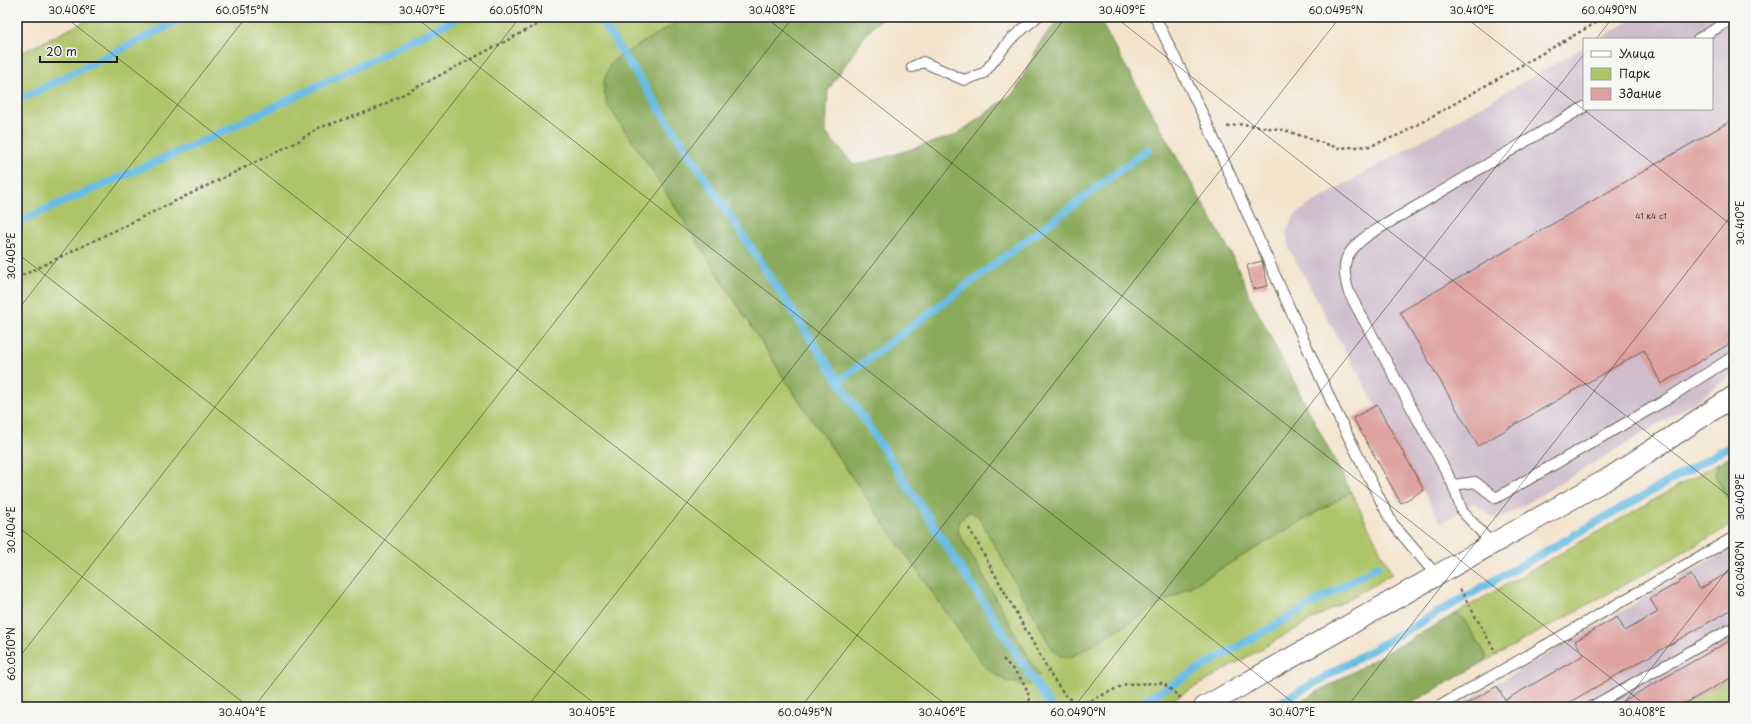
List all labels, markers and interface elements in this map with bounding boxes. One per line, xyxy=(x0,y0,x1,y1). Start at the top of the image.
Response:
text: 30.406°E xyxy=(48,2,96,17)
text: 60.0515°N xyxy=(215,2,269,17)
text: 30.407°E xyxy=(399,2,445,17)
text: 60.0510°N xyxy=(489,2,543,17)
text: 30.408°E xyxy=(748,2,796,17)
text: 30.409°E xyxy=(1099,2,1145,17)
text: 60.0495°N xyxy=(1309,2,1363,17)
text: 30.410°E xyxy=(1450,2,1494,17)
text: 60.0490°N xyxy=(1581,2,1637,17)
scale bar xyxy=(40,38,117,64)
legend xyxy=(1583,38,1713,110)
text: 20 m xyxy=(46,42,77,60)
text: Улица xyxy=(1619,44,1655,62)
text: Парк xyxy=(1619,64,1651,82)
text: Здание xyxy=(1619,84,1661,102)
text: 30.410°E xyxy=(1732,201,1747,245)
house number: 41 к4 с1 xyxy=(1635,210,1667,222)
text: 30.405°E xyxy=(3,232,18,280)
text: 30.409°E xyxy=(1732,474,1747,520)
text: 30.404°E xyxy=(3,506,18,554)
text: 60.0480°N xyxy=(1732,541,1747,597)
text: 60.0510°N xyxy=(3,627,18,681)
text: 30.404°E xyxy=(218,704,266,719)
text: 30.405°E xyxy=(568,704,616,719)
text: 60.0495°N xyxy=(778,704,832,719)
text: 30.406°E xyxy=(918,704,966,719)
text: 60.0490°N xyxy=(1050,704,1106,719)
text: 30.407°E xyxy=(1269,704,1315,719)
text: 30.408°E xyxy=(1618,704,1666,719)

